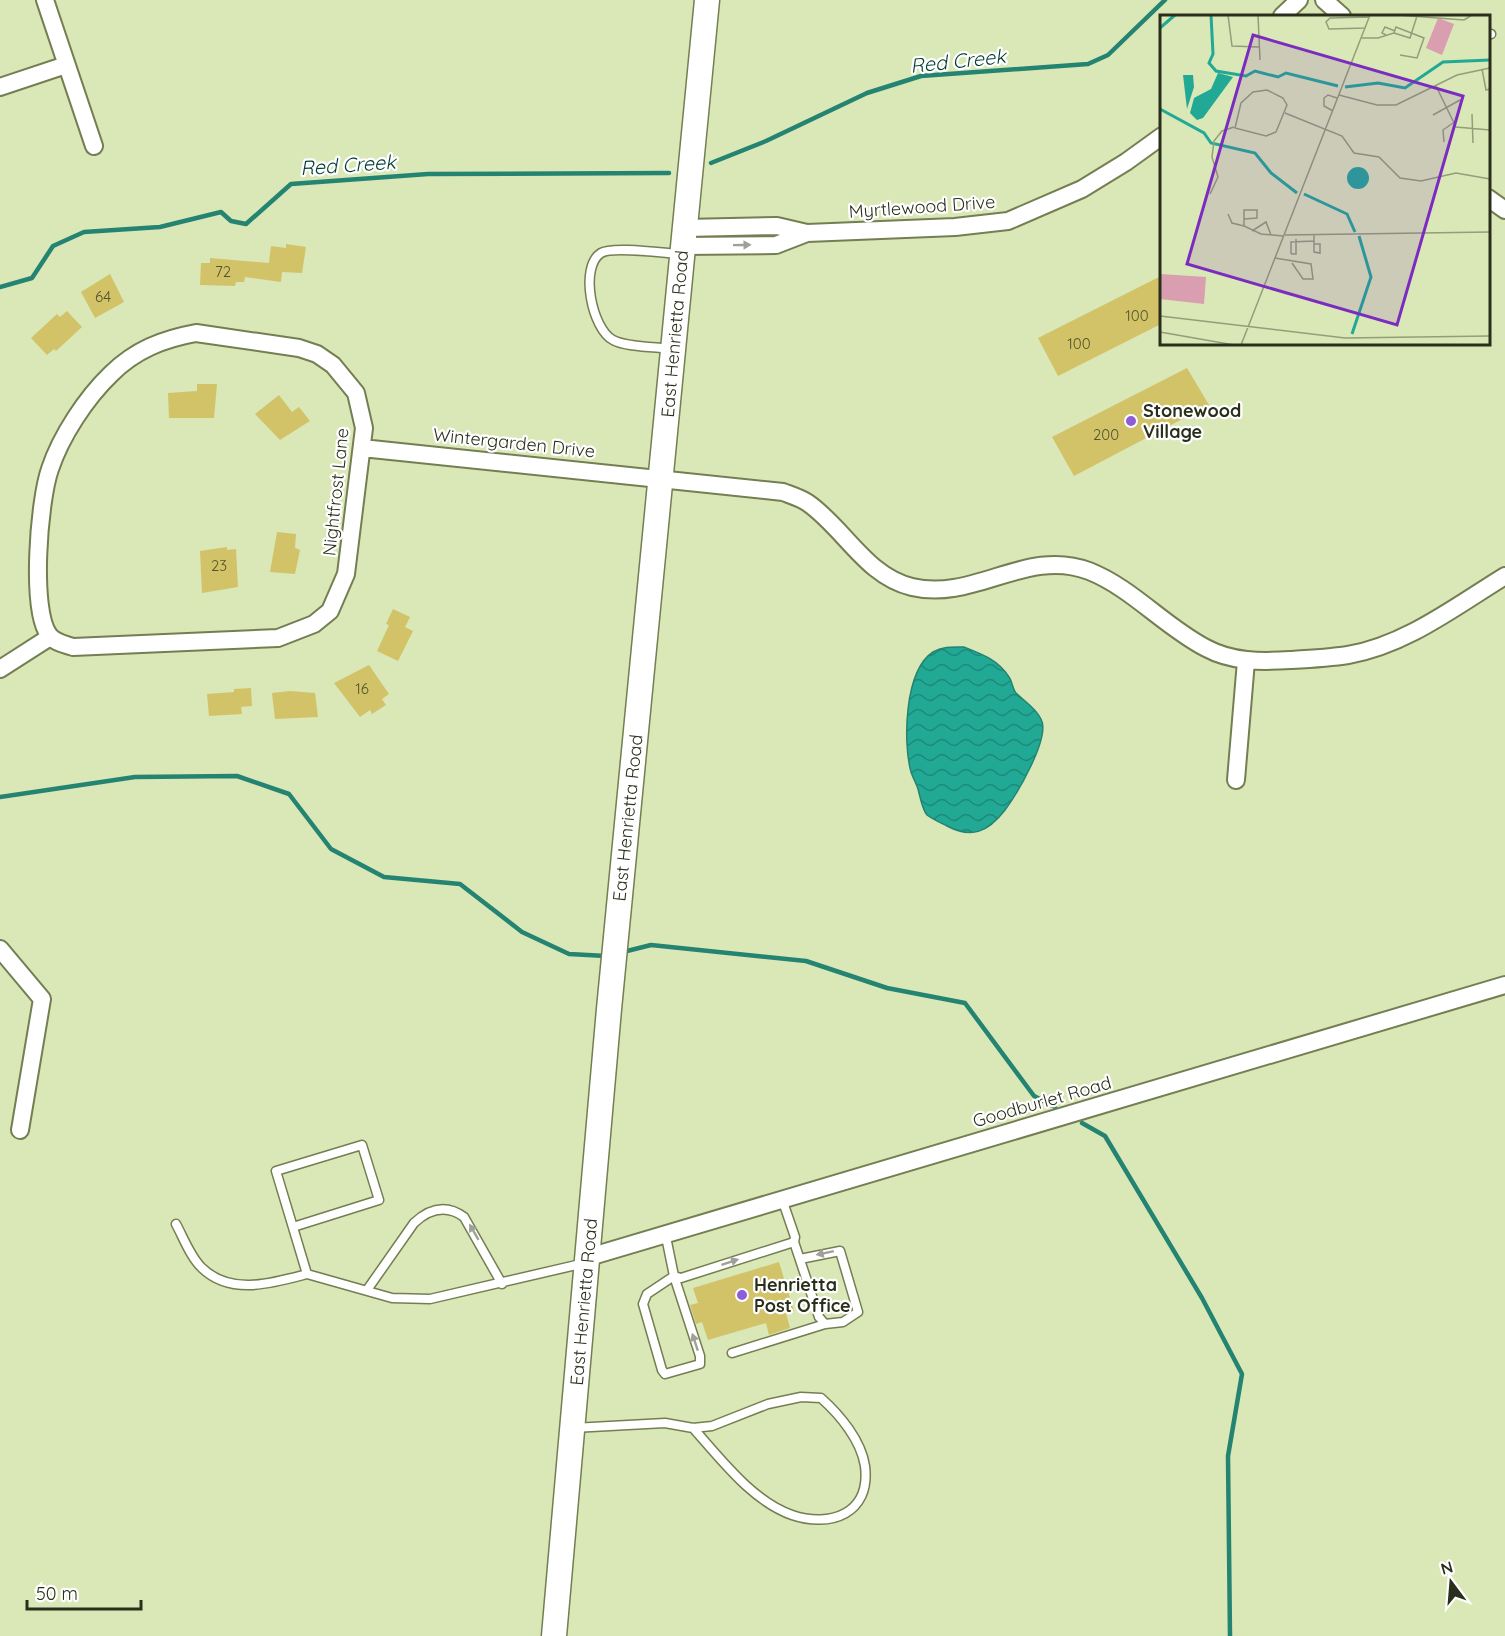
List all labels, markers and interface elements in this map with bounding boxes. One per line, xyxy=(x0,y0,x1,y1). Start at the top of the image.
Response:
inset map xyxy=(1160,15,1490,345)
water label: Red Creek xyxy=(909,43,1009,78)
water label: Red Creek xyxy=(299,149,399,180)
street label: Myrtlewood Drive xyxy=(848,190,996,223)
one-way arrow xyxy=(732,240,751,250)
street label: East Henrietta Road xyxy=(656,249,693,419)
house number: 72 xyxy=(215,262,231,281)
house number: 64 xyxy=(95,287,111,306)
house number: 100 xyxy=(1125,306,1149,325)
house number: 100 xyxy=(1067,334,1091,353)
place label: Stonewood Village xyxy=(1143,399,1241,443)
marker: Stonewood Village xyxy=(1124,414,1138,428)
street label: Wintergarden Drive xyxy=(432,423,596,462)
house number: 200 xyxy=(1093,425,1119,444)
street label: Nightfrost Lane xyxy=(317,427,354,557)
house number: 23 xyxy=(211,556,227,575)
house number: 16 xyxy=(355,679,369,698)
street label: East Henrietta Road xyxy=(607,733,648,903)
street label: Goodburlet Road xyxy=(970,1071,1114,1132)
street label: East Henrietta Road xyxy=(565,1217,602,1387)
one-way arrow xyxy=(469,1223,479,1240)
one-way arrow xyxy=(816,1249,835,1258)
one-way arrow xyxy=(721,1257,739,1266)
place label: Henrietta Post Office xyxy=(754,1273,851,1317)
marker: Henrietta Post Office xyxy=(735,1288,749,1302)
one-way arrow xyxy=(690,1333,699,1351)
north arrow xyxy=(1421,1552,1481,1612)
text: N xyxy=(1438,1556,1455,1579)
scale bar xyxy=(27,1573,141,1611)
text: 50 m xyxy=(36,1582,78,1605)

